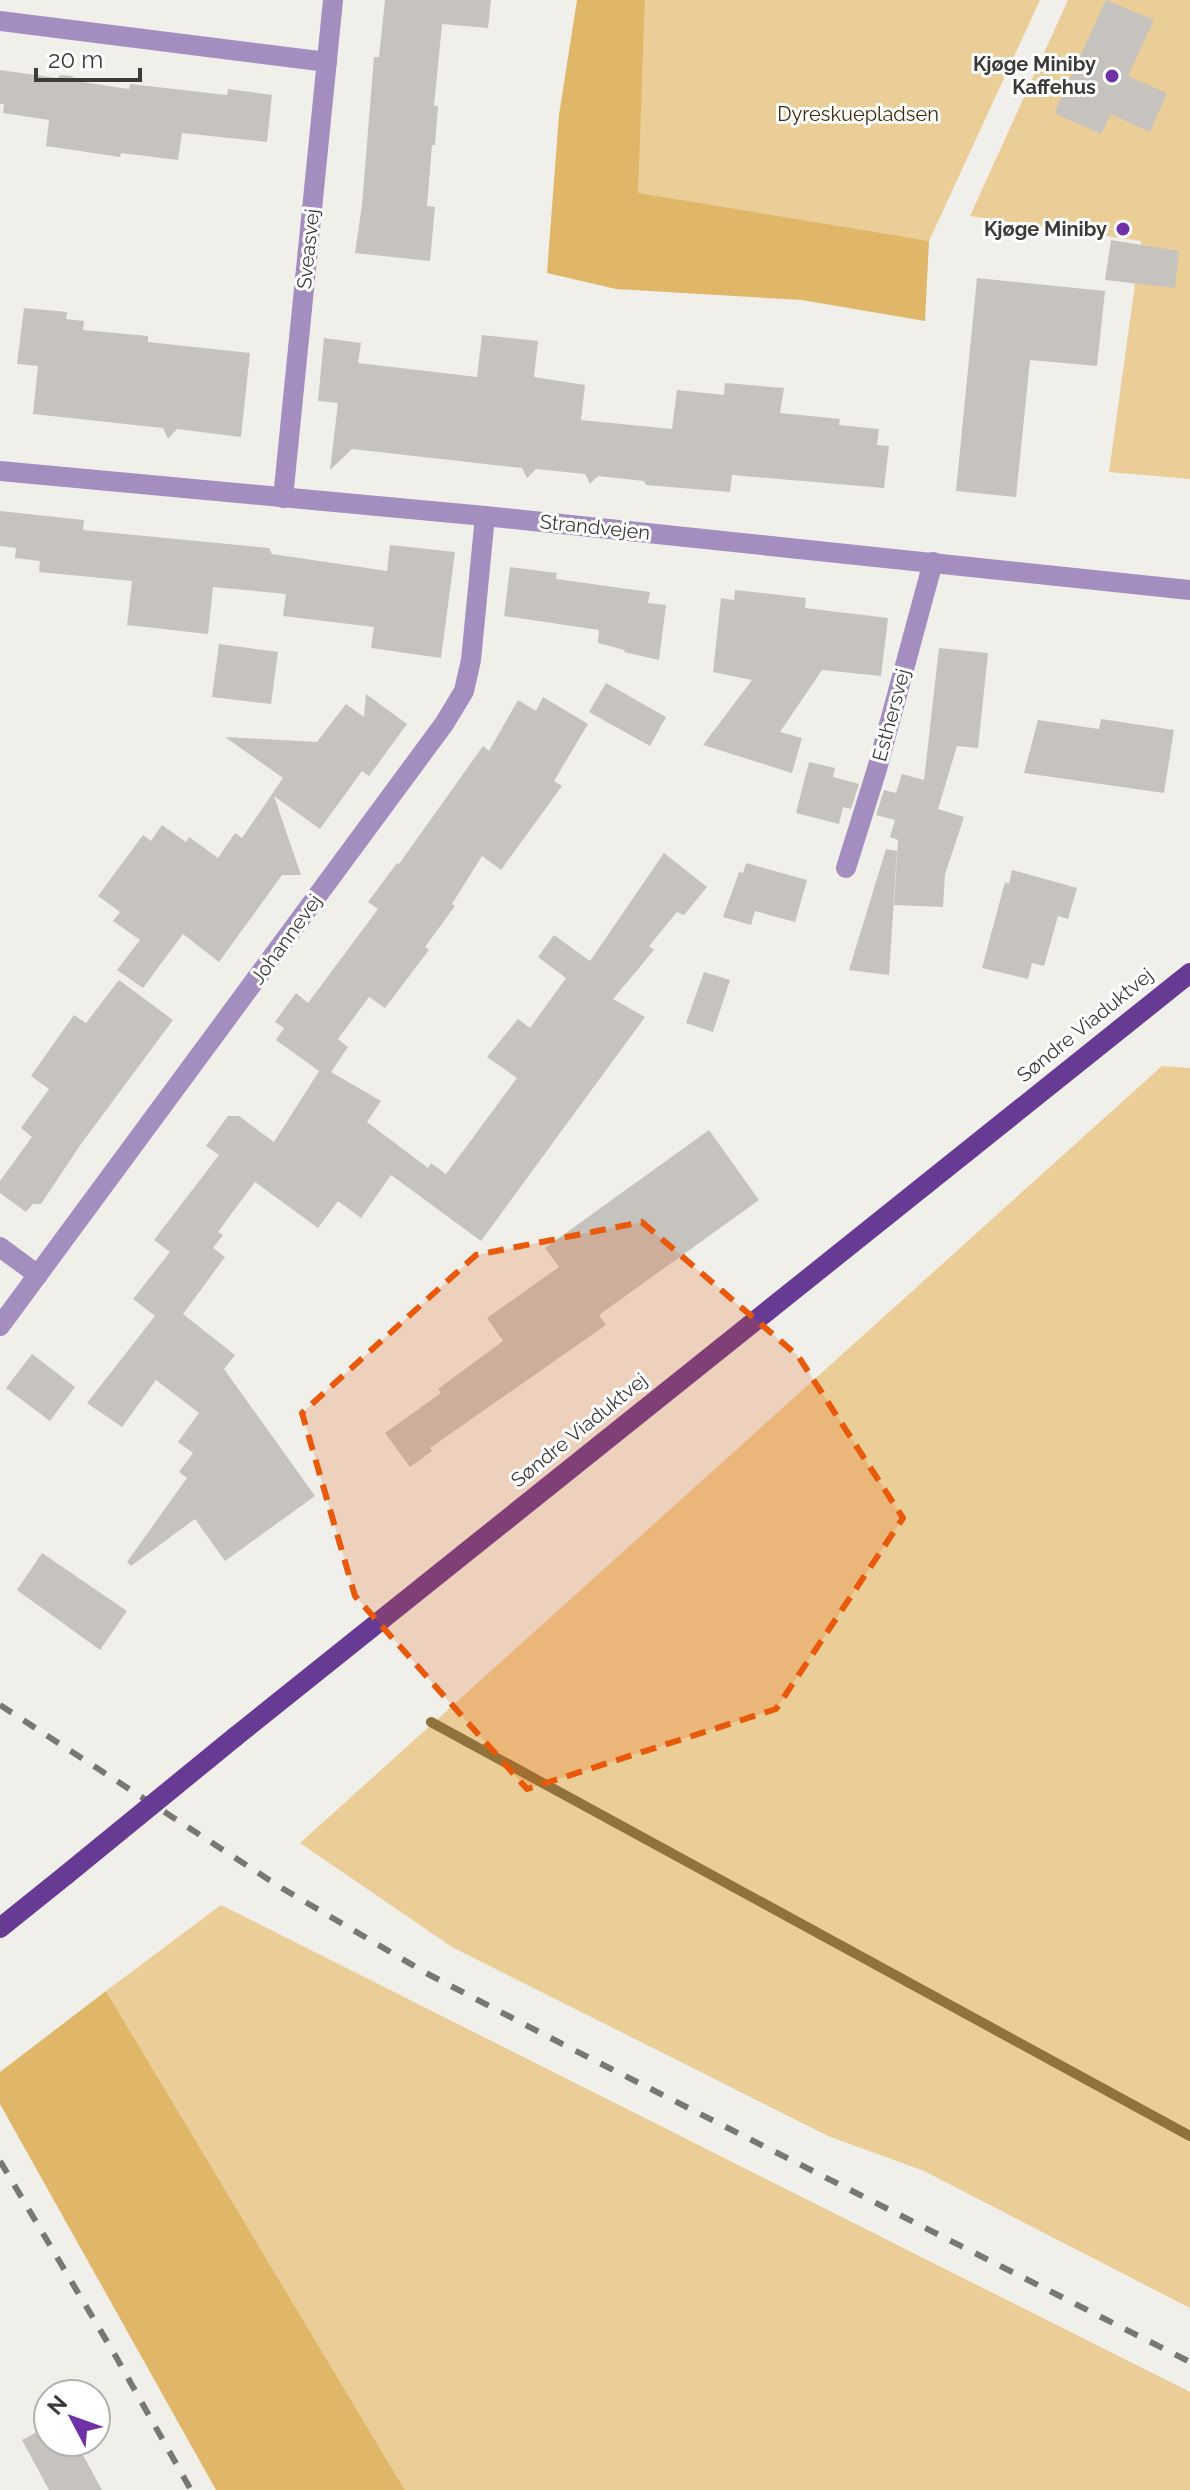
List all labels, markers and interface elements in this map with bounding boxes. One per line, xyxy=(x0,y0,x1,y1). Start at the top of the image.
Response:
scale bar xyxy=(36,32,140,82)
text: 20 m xyxy=(48,45,103,74)
place label: Kjøge Miniby Kaffehus xyxy=(973,52,1096,99)
marker: Kjøge Miniby Kaffehus xyxy=(1103,67,1121,85)
park label: Dyreskuepladsen xyxy=(777,102,939,126)
street label: Sveasvej xyxy=(292,208,324,290)
place label: Kjøge Miniby xyxy=(984,217,1107,241)
marker: Kjøge Miniby xyxy=(1114,220,1132,238)
street label: Strandvejen xyxy=(539,509,651,545)
street label: Esthersvej xyxy=(867,666,915,764)
street label: Johannevej xyxy=(245,889,327,989)
street label: Søndre Viaduktvej xyxy=(1012,963,1158,1087)
street label: Søndre Viaduktvej xyxy=(506,1368,652,1492)
north arrow xyxy=(32,2378,112,2458)
text: N xyxy=(42,2390,72,2420)

